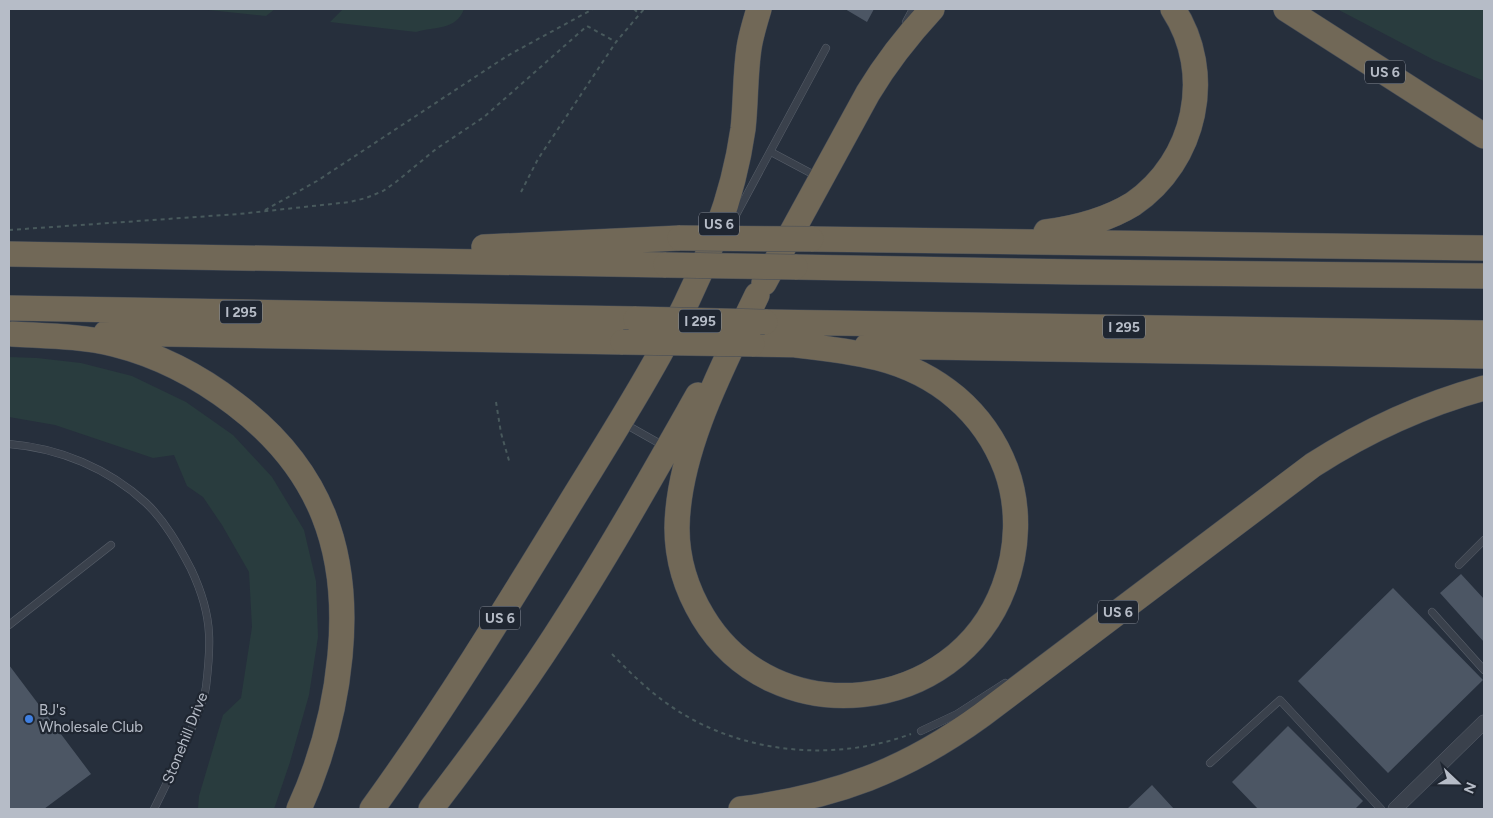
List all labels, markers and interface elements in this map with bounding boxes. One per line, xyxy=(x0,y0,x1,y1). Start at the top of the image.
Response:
road number: US 6 xyxy=(1365,61,1405,84)
road number: US 6 xyxy=(699,212,739,235)
road number: I 295 xyxy=(220,300,262,324)
road number: I 295 xyxy=(679,310,721,332)
road number: I 295 xyxy=(1103,316,1145,338)
road number: US 6 xyxy=(1098,600,1138,624)
road number: US 6 xyxy=(480,606,520,630)
street label: Stonehill Drive xyxy=(158,690,212,786)
place label: BJ's Wholesale Club xyxy=(39,701,143,736)
marker: BJ's Wholesale Club xyxy=(23,713,35,725)
north arrow xyxy=(1433,758,1483,808)
text: N xyxy=(1460,779,1479,796)

